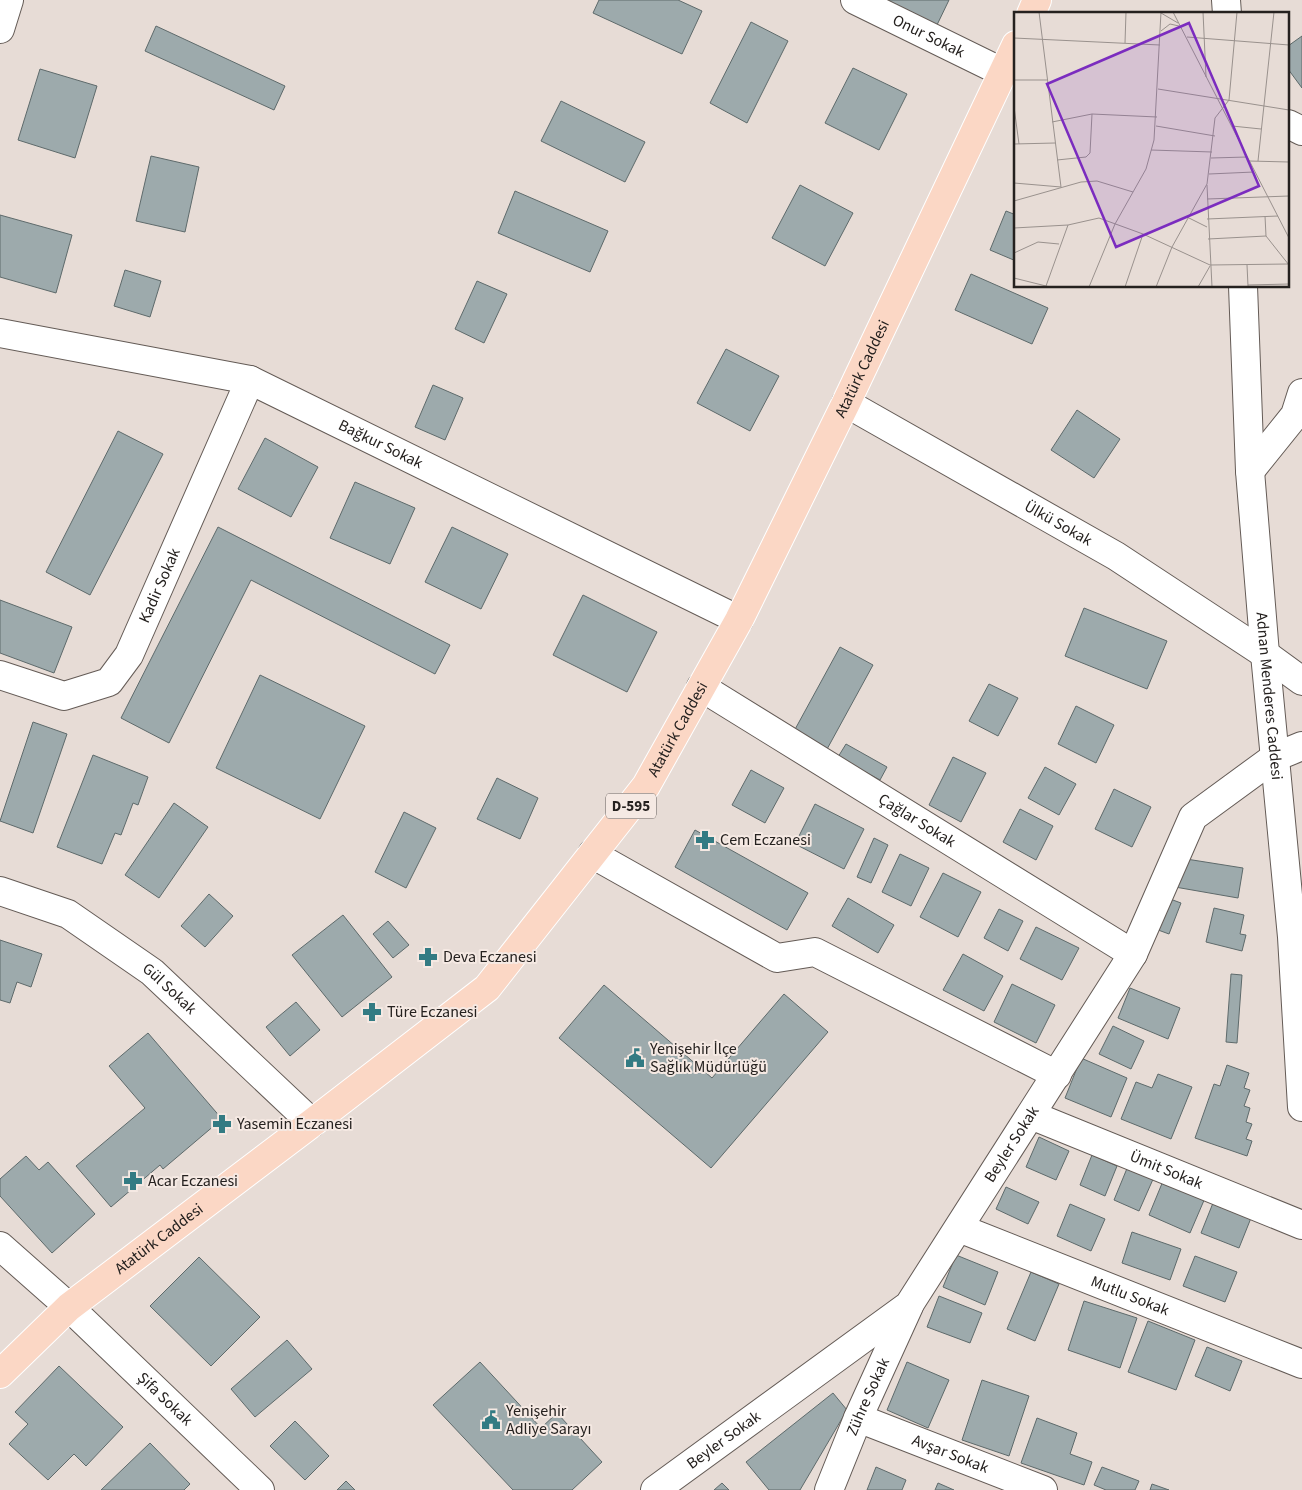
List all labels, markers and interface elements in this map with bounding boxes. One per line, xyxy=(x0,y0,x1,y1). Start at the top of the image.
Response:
street label: Onur Sokak xyxy=(889,9,969,63)
inset map xyxy=(1014,12,1290,288)
street label: Atatürk Caddesi xyxy=(829,316,895,422)
street label: Bağkur Sokak xyxy=(335,414,427,474)
street label: Ülkü Sokak xyxy=(1020,495,1096,551)
street label: Kadir Sokak xyxy=(133,544,186,627)
street label: Adnan Menderes Caddesi xyxy=(1251,611,1288,781)
street label: Atatürk Caddesi xyxy=(642,678,713,781)
street label: Çağlar Sokak xyxy=(874,788,960,853)
road number: D-595 xyxy=(606,794,656,818)
pharmacy icon: Cem Eczanesi xyxy=(694,829,716,851)
place label: Cem Eczanesi xyxy=(720,829,811,851)
pharmacy icon: Deva Eczanesi xyxy=(417,946,439,968)
place label: Deva Eczanesi xyxy=(443,946,537,968)
street label: Gül Sokak xyxy=(138,958,201,1020)
pharmacy icon: Türe Eczanesi xyxy=(361,1001,383,1023)
place label: Türe Eczanesi xyxy=(387,1001,477,1023)
place label: Yenişehir İlçe Sağlık Müdürlüğü xyxy=(649,1038,767,1078)
public building icon: Yenişehir İlçe Sağlık Müdürlüğü xyxy=(624,1047,646,1069)
street label: Beyler Sokak xyxy=(979,1102,1044,1187)
pharmacy icon: Yasemin Eczanesi xyxy=(211,1113,233,1135)
place label: Yasemin Eczanesi xyxy=(236,1113,353,1135)
street label: Ümit Sokak xyxy=(1126,1145,1206,1195)
pharmacy icon: Acar Eczanesi xyxy=(122,1170,144,1192)
place label: Acar Eczanesi xyxy=(148,1170,238,1192)
street label: Atatürk Caddesi xyxy=(110,1198,208,1280)
street label: Mutlu Sokak xyxy=(1088,1270,1173,1321)
street label: Zühre Sokak xyxy=(841,1354,895,1439)
street label: Şifa Sokak xyxy=(132,1367,198,1431)
place label: Yenişehir Adliye Sarayı xyxy=(505,1400,591,1440)
street label: Beyler Sokak xyxy=(682,1405,765,1474)
public building icon: Yenişehir Adliye Sarayı xyxy=(480,1409,502,1431)
street label: Avşar Sokak xyxy=(909,1429,992,1479)

